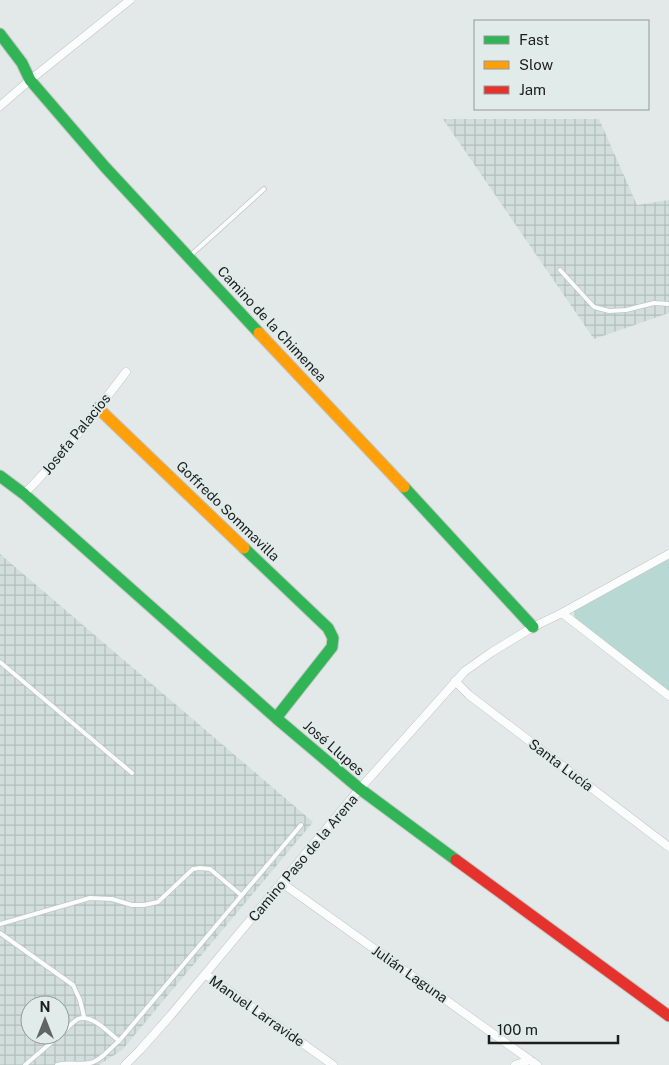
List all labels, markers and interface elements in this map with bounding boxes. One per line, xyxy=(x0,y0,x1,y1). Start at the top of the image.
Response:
legend xyxy=(474,20,649,110)
text: Fast xyxy=(519,31,549,48)
text: Slow xyxy=(519,56,554,73)
text: Jam xyxy=(519,81,546,98)
street label: Camino de la Chimenea xyxy=(214,263,330,385)
street label: Josefa Palacios xyxy=(39,390,113,478)
street label: Goffredo Sommavilla xyxy=(173,458,283,564)
street label: José Llupes xyxy=(300,717,368,779)
street label: Santa Lucía xyxy=(526,736,596,794)
street label: Camino Paso de la Arena xyxy=(245,791,361,925)
street label: Julián Laguna xyxy=(369,942,451,1006)
street label: Manuel Larravide xyxy=(206,972,308,1050)
north arrow xyxy=(20,995,70,1045)
text: N xyxy=(40,999,50,1015)
scale bar xyxy=(489,1012,618,1044)
text: 100 m xyxy=(497,1021,538,1038)

